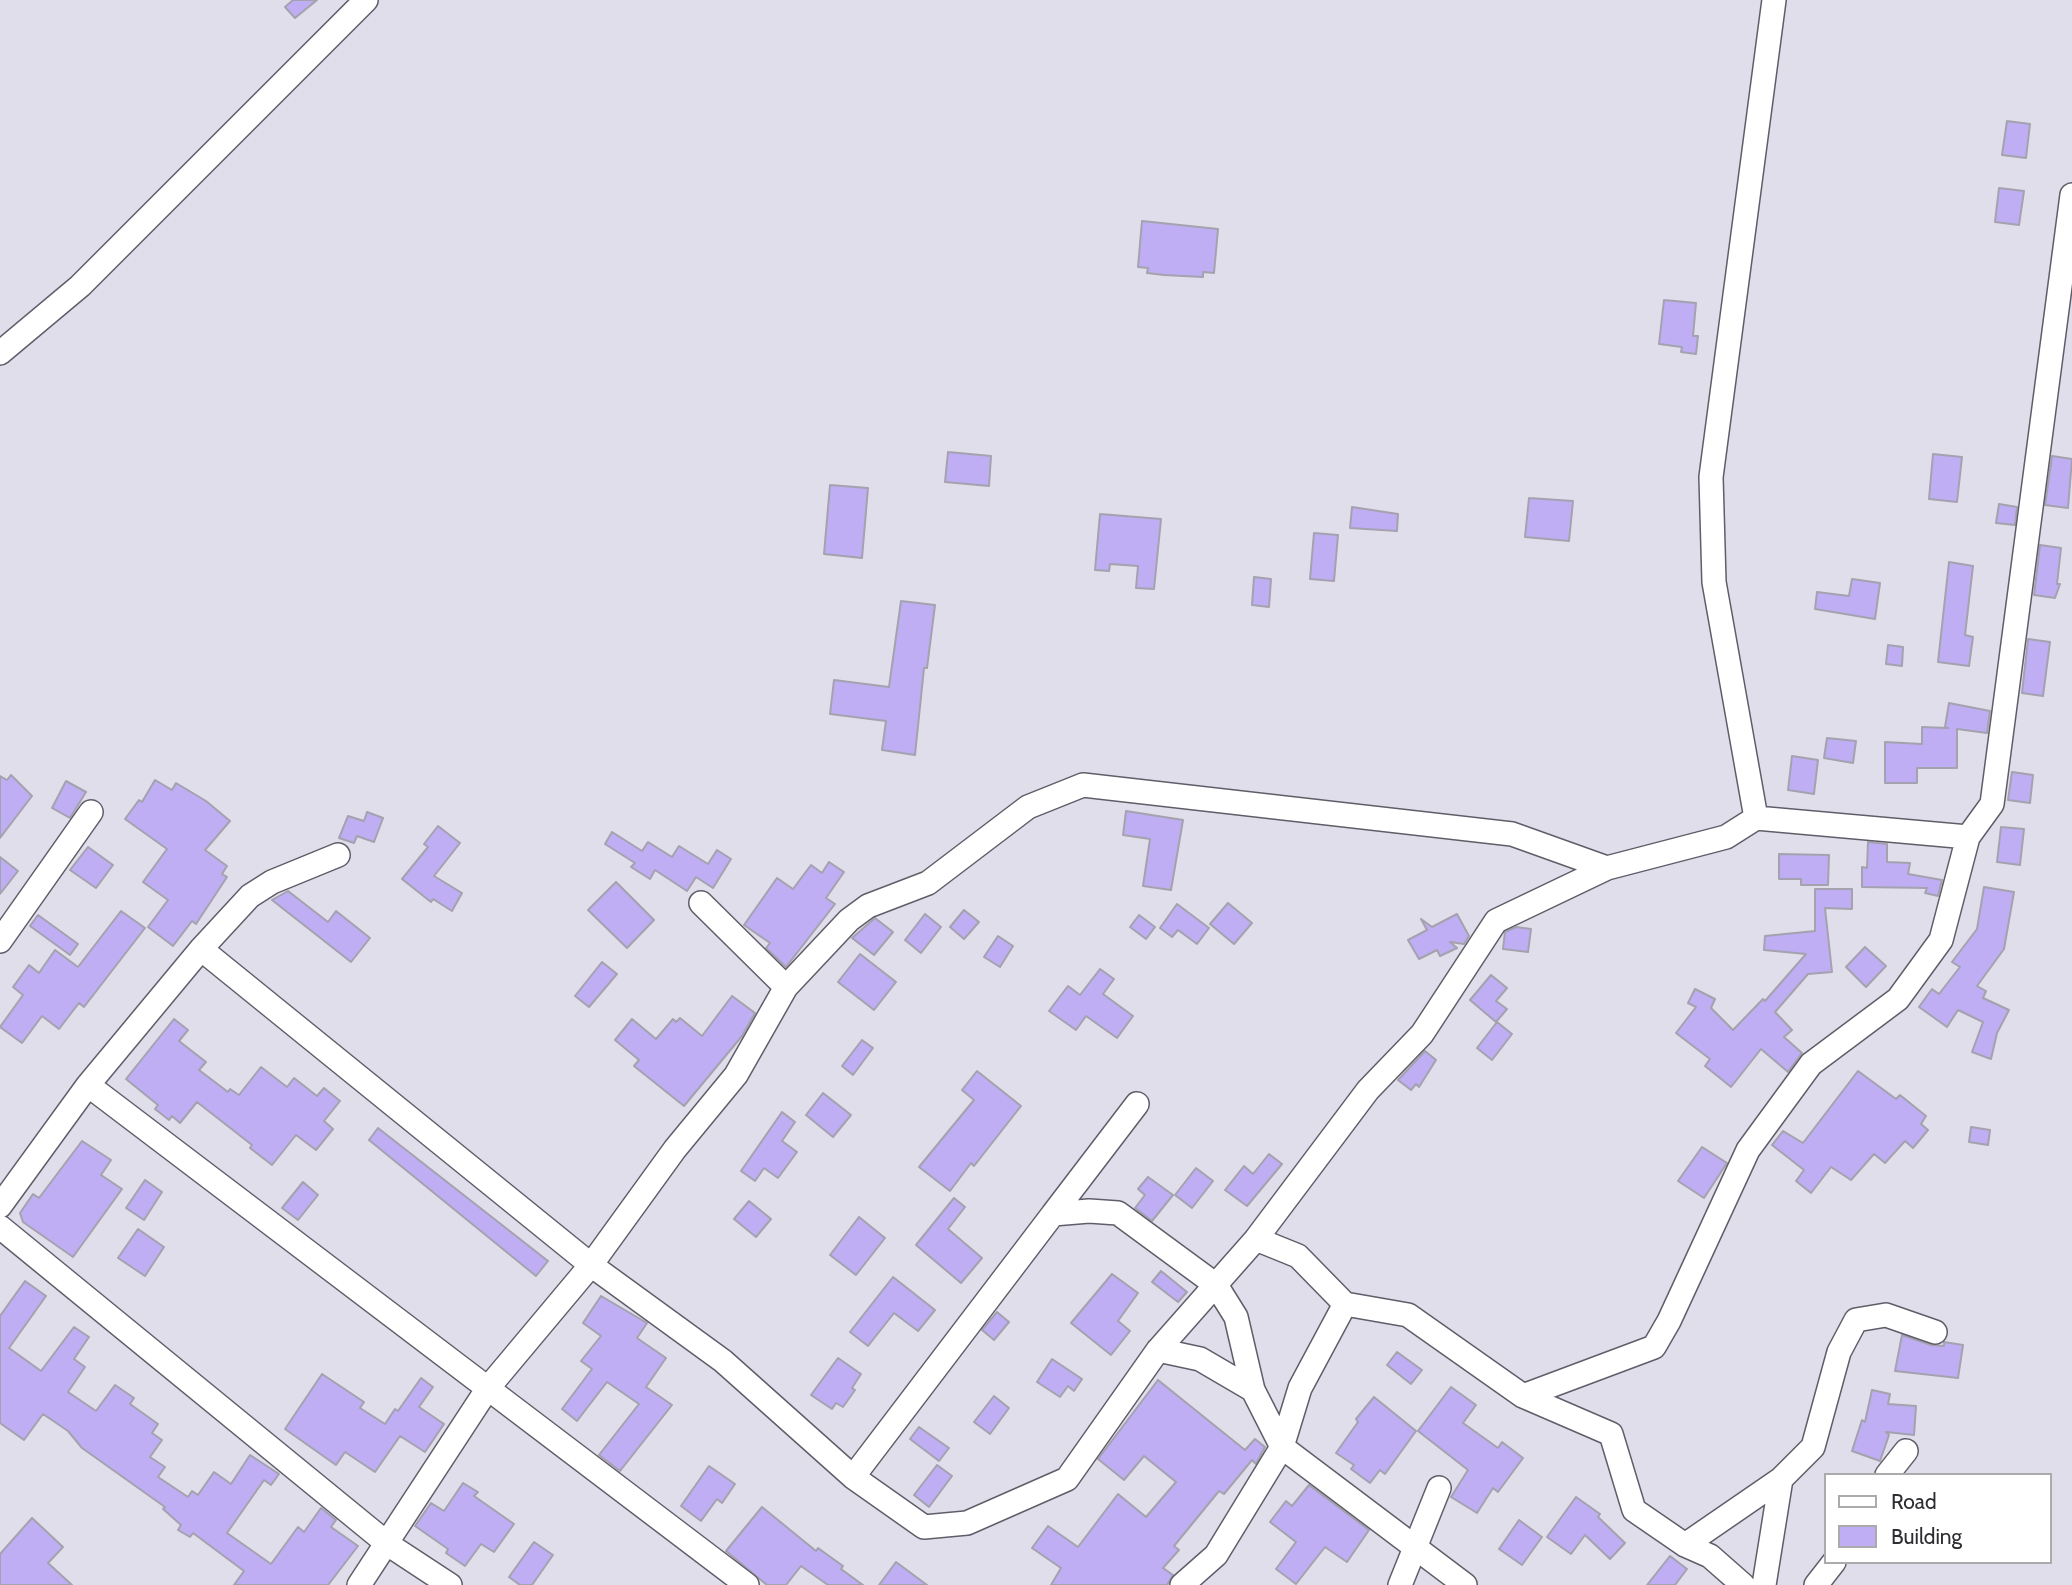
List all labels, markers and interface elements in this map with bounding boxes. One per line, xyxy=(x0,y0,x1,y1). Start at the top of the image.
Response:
legend xyxy=(1824,1473,2051,1564)
text: Road xyxy=(1891,1489,1937,1514)
text: Building xyxy=(1891,1524,1962,1549)

